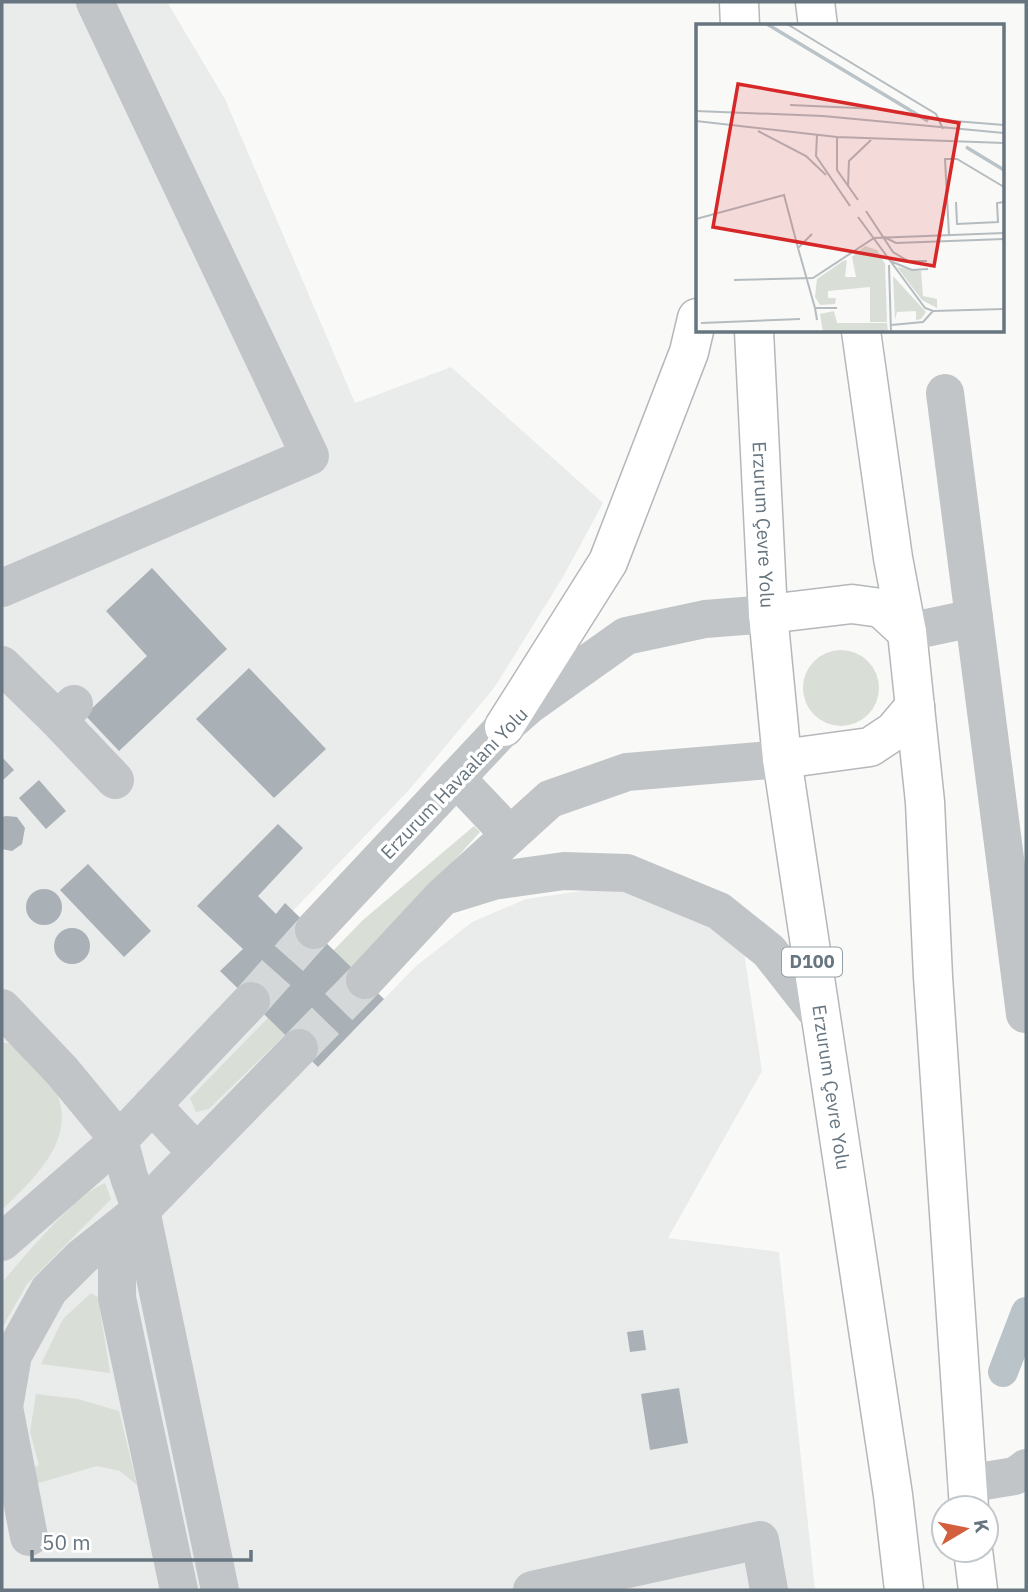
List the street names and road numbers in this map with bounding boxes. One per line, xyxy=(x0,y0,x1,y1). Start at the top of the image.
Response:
street label: Erzurum Çevre Yolu xyxy=(747,441,780,609)
street label: Erzurum Havaalanı Yolu xyxy=(375,702,533,864)
road number: D100 xyxy=(782,947,842,976)
street label: Erzurum Çevre Yolu xyxy=(807,1003,856,1171)

